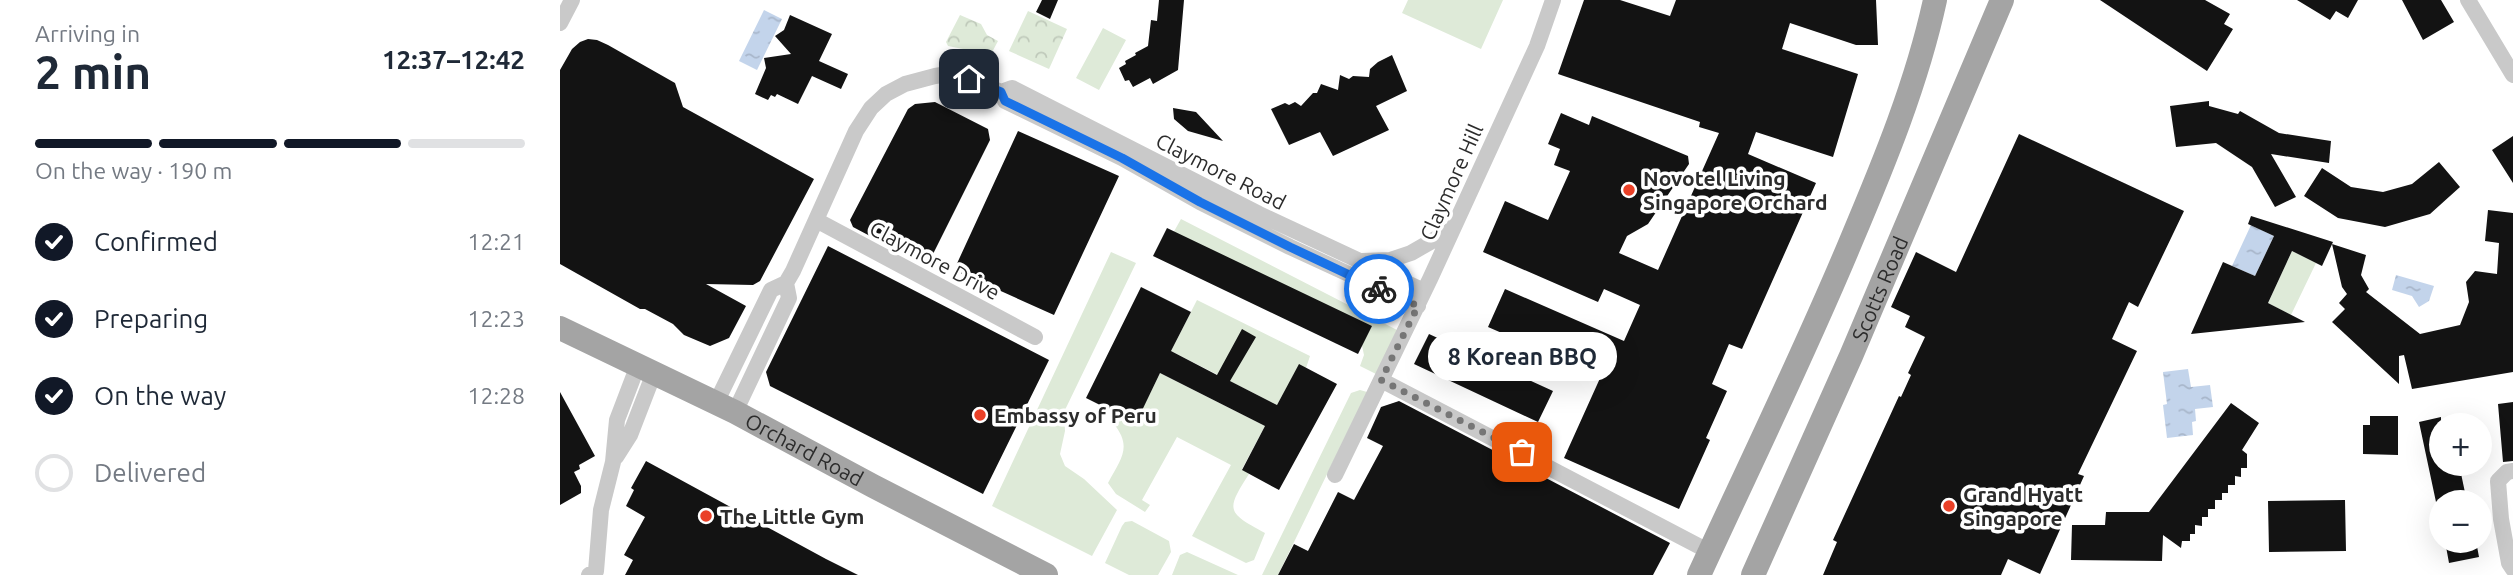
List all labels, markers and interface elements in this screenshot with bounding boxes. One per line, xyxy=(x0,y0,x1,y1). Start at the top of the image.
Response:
text: Arriving in xyxy=(35,21,140,46)
text: 12:37–12:42 xyxy=(382,45,525,74)
text: 2 min xyxy=(35,46,151,98)
pin xyxy=(939,49,999,109)
icon: home xyxy=(950,60,988,98)
street label: Claymore Hill xyxy=(1415,120,1487,244)
street label: Claymore Road xyxy=(1152,128,1290,214)
text: On the way · 190 m xyxy=(35,158,232,183)
place label: Novotel Living Singapore Orchard xyxy=(1643,166,1828,214)
marker: Novotel Living Singapore Orchard xyxy=(1621,182,1637,198)
street label: Claymore Drive xyxy=(866,216,1004,304)
icon: check xyxy=(35,223,73,261)
text: Confirmed xyxy=(94,227,218,256)
text: 12:21 xyxy=(467,229,525,254)
street label: Scotts Road xyxy=(1847,233,1912,345)
courier xyxy=(1344,254,1414,324)
icon: bike xyxy=(1360,270,1398,308)
icon: check xyxy=(35,300,73,338)
text: Preparing xyxy=(94,304,208,333)
text: 12:23 xyxy=(467,306,525,331)
callout: 8 Korean BBQ xyxy=(1427,333,1616,382)
text: 8 Korean BBQ xyxy=(1448,344,1597,369)
icon: check xyxy=(35,377,73,415)
text: On the way xyxy=(94,381,226,410)
text: 12:28 xyxy=(467,383,525,408)
place label: Embassy of Peru xyxy=(994,403,1157,427)
marker: Embassy of Peru xyxy=(972,407,988,423)
street label: Orchard Road xyxy=(741,408,868,491)
map controls xyxy=(2429,413,2492,553)
button: + xyxy=(2429,413,2492,476)
pin xyxy=(1492,422,1552,482)
icon: bag xyxy=(1503,433,1541,471)
text: Delivered xyxy=(94,458,206,487)
place label: Grand Hyatt Singapore xyxy=(1963,482,2083,530)
button: − xyxy=(2429,490,2492,553)
marker: Grand Hyatt Singapore xyxy=(1941,498,1957,514)
place label: The Little Gym xyxy=(720,504,864,528)
marker: The Little Gym xyxy=(698,508,714,524)

